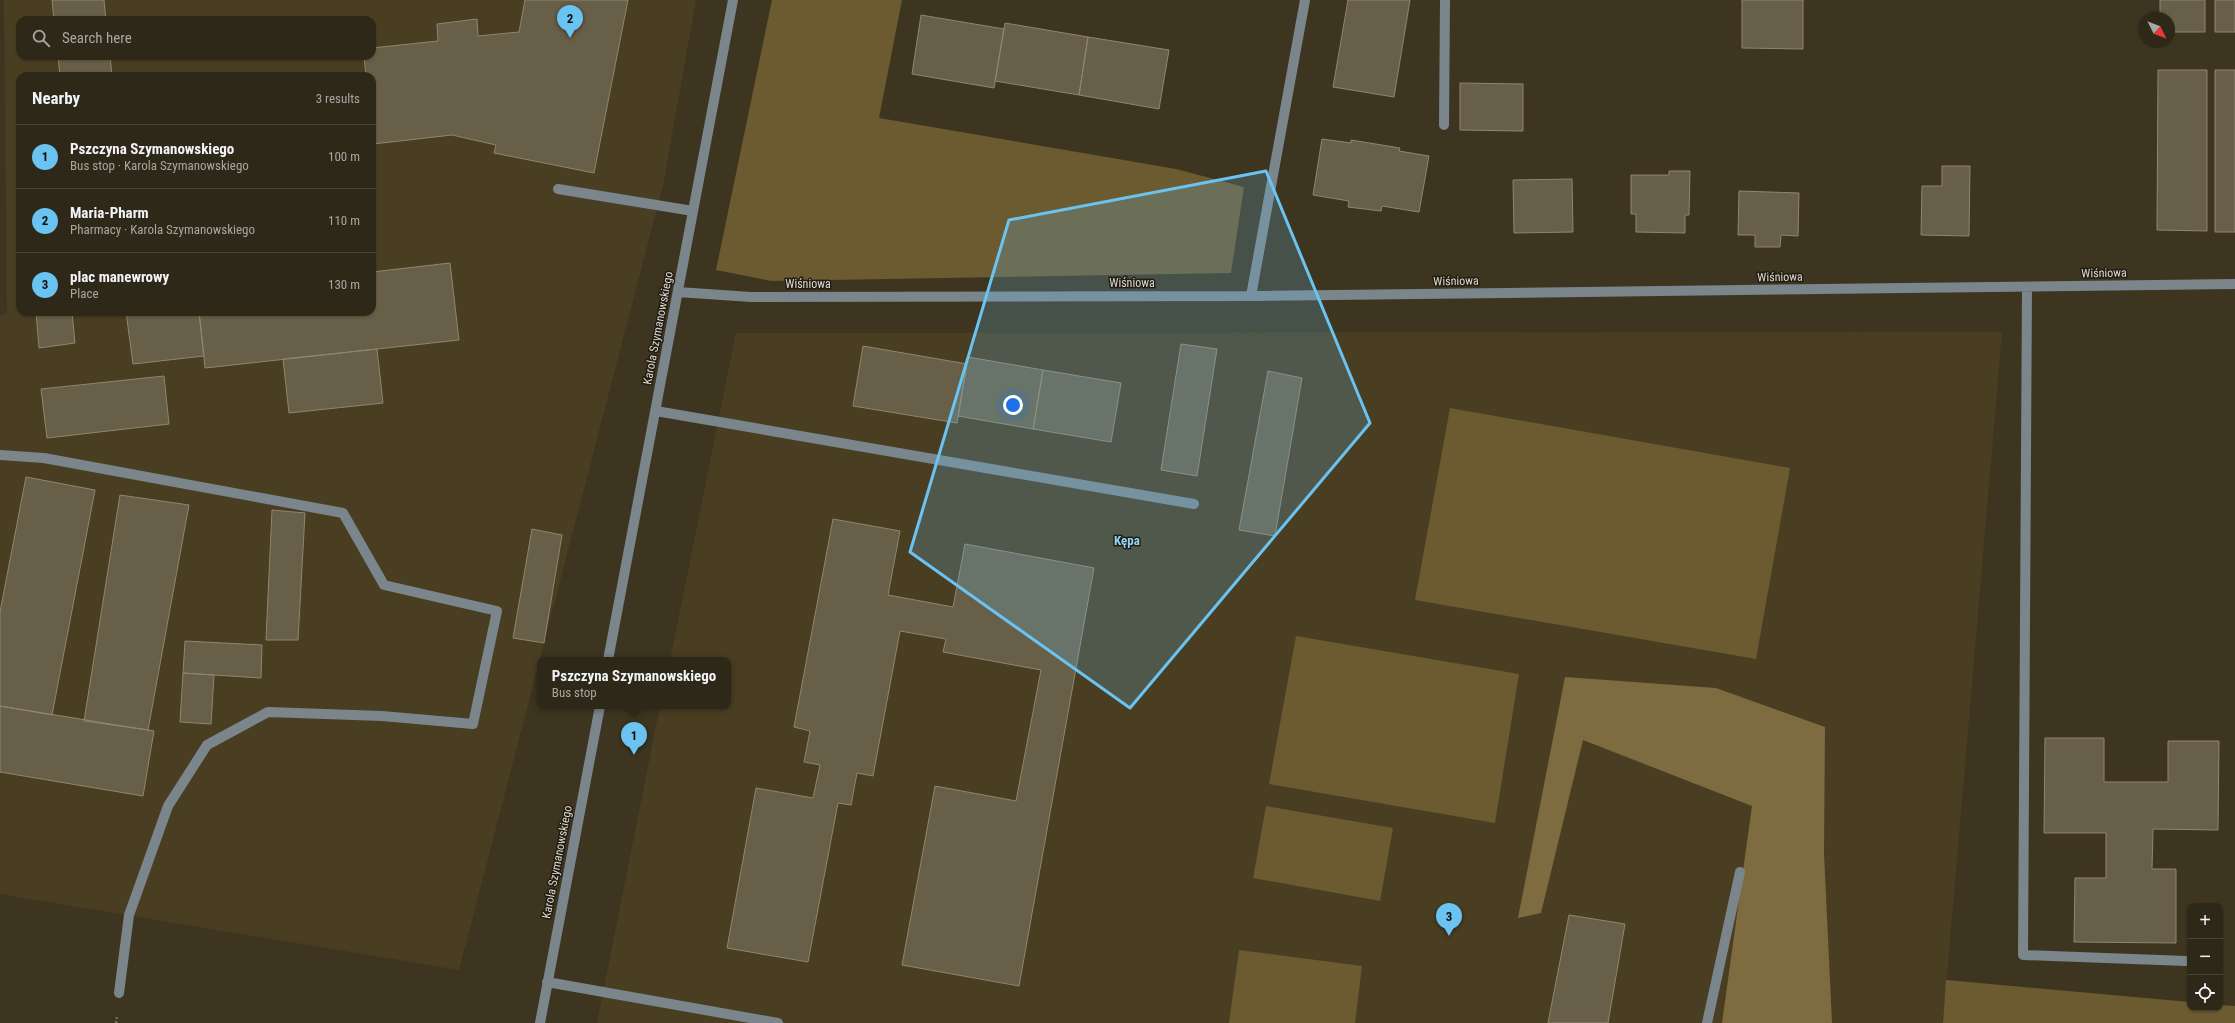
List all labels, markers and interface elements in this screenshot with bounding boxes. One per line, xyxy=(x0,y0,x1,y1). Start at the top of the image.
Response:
pin: 2 xyxy=(557,5,583,38)
north arrow xyxy=(2139,12,2175,48)
search box xyxy=(16,16,376,60)
icon: search xyxy=(30,27,52,49)
text: Search here xyxy=(62,29,132,47)
text: Nearby xyxy=(32,88,80,108)
text: 3 results xyxy=(316,91,360,106)
text: Pszczyna Szymanowskiego xyxy=(70,140,234,158)
text: 1 xyxy=(42,149,48,164)
text: 100 m xyxy=(328,149,360,164)
text: Bus stop · Karola Szymanowskiego xyxy=(70,158,249,173)
text: Maria-Pharm xyxy=(70,204,149,222)
text: 2 xyxy=(42,213,48,228)
text: 110 m xyxy=(328,213,360,228)
text: Pharmacy · Karola Szymanowskiego xyxy=(70,222,255,237)
street label: Wiśniowa xyxy=(2081,266,2127,280)
text: plac manewrowy xyxy=(70,268,169,286)
street label: Karola Szymanowskiego xyxy=(640,270,676,386)
street label: Wiśniowa xyxy=(1757,270,1803,284)
street label: Wiśniowa xyxy=(1433,274,1479,288)
street label: Wiśniowa xyxy=(1109,276,1155,290)
text: 3 xyxy=(42,277,48,292)
text: 130 m xyxy=(328,277,360,292)
street label: Wiśniowa xyxy=(785,277,831,291)
text: Place xyxy=(70,286,99,301)
your location xyxy=(1003,395,1023,415)
district label: Kępa xyxy=(1114,533,1140,548)
popup xyxy=(537,657,731,709)
text: Pszczyna Szymanowskiego xyxy=(552,667,716,685)
text: Bus stop xyxy=(552,685,597,700)
pin: 1 xyxy=(621,722,647,755)
street label: Karola Szymanowskiego xyxy=(539,804,575,920)
pin: 3 xyxy=(1436,903,1462,936)
map controls xyxy=(2187,903,2223,1011)
button: + xyxy=(2187,903,2223,939)
button: − xyxy=(2187,939,2223,975)
button: locate xyxy=(2187,975,2223,1011)

